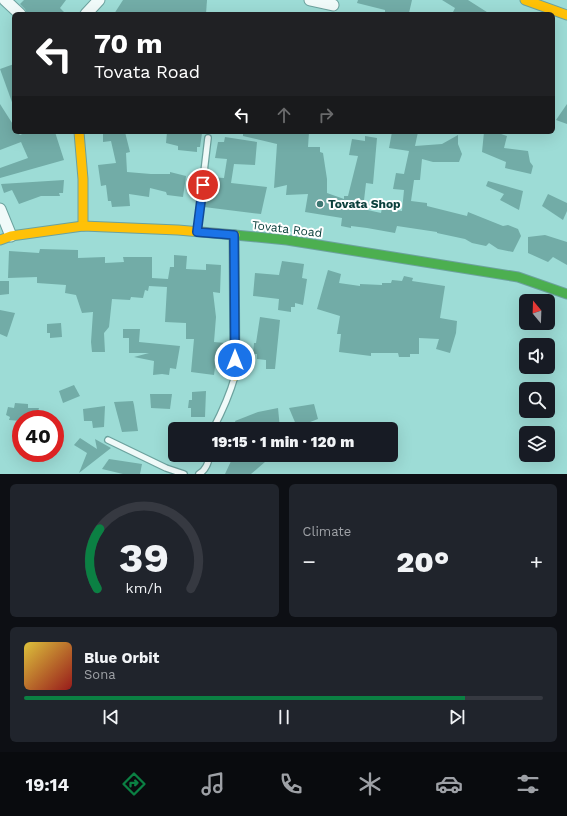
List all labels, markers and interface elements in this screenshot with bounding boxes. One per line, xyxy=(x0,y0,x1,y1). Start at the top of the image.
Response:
text: 70 m xyxy=(94,27,163,60)
icon: left xyxy=(28,28,80,80)
text: Tovata Road xyxy=(94,61,200,82)
icon: left xyxy=(231,104,253,126)
icon: ahead xyxy=(273,104,295,126)
icon: right xyxy=(315,104,337,126)
pin xyxy=(186,168,220,202)
icon: arrive xyxy=(192,174,214,196)
place label: Tovata Shop xyxy=(328,197,401,211)
marker: Tovata Shop xyxy=(315,199,325,209)
street label: Tovata Road xyxy=(251,218,323,240)
north arrow xyxy=(519,294,555,330)
map controls xyxy=(519,294,555,462)
button: sound xyxy=(519,338,555,374)
position arrow xyxy=(214,339,256,381)
button: search xyxy=(519,382,555,418)
speed limit sign: 40 xyxy=(12,410,64,462)
button: layers xyxy=(519,426,555,462)
text: 19:15 · 1 min · 120 m xyxy=(212,433,354,451)
text: Climate xyxy=(303,524,351,539)
text: 39 xyxy=(119,532,169,581)
text: 20° xyxy=(396,544,449,579)
text: − xyxy=(303,549,316,574)
text: + xyxy=(530,549,543,574)
text: km/h xyxy=(126,579,163,595)
text: Blue Orbit xyxy=(84,649,159,667)
text: Sona xyxy=(84,667,116,682)
icon: previous xyxy=(100,706,122,728)
icon: pause xyxy=(273,706,295,728)
icon: next xyxy=(446,706,468,728)
icon: directions xyxy=(120,770,148,798)
icon: music xyxy=(199,770,227,798)
icon: phone xyxy=(277,770,305,798)
icon: climate xyxy=(356,770,384,798)
icon: car xyxy=(435,770,463,798)
icon: filters xyxy=(514,770,542,798)
text: 19:14 xyxy=(25,774,69,795)

